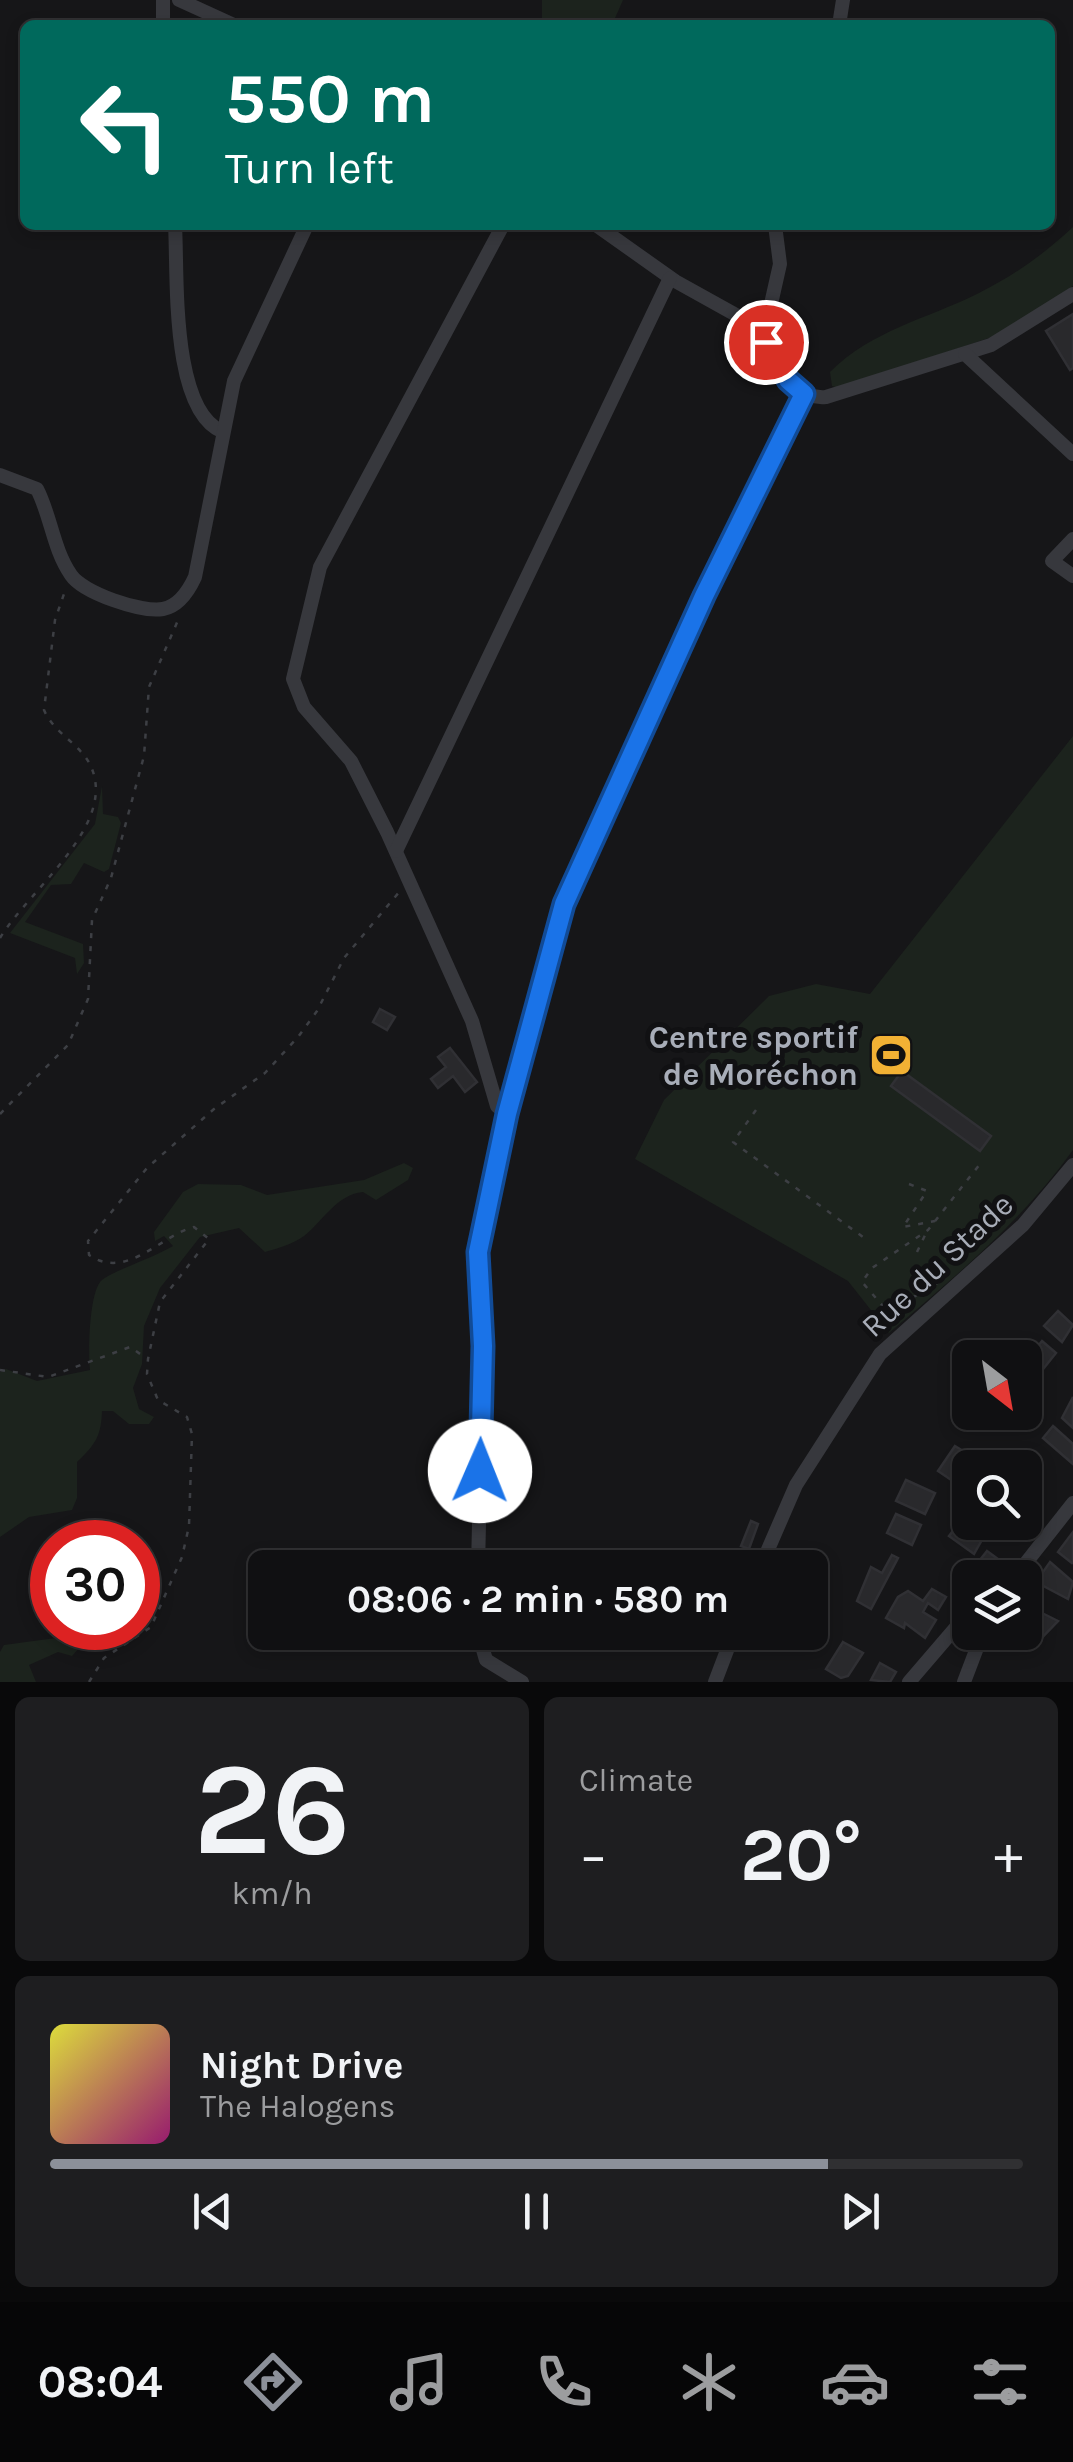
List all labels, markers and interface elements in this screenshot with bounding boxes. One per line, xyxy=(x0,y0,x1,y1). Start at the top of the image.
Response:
text: 550 m xyxy=(225,58,435,140)
icon: left xyxy=(60,60,190,190)
text: Turn left xyxy=(225,142,394,194)
pin xyxy=(724,300,809,385)
icon: arrive xyxy=(739,315,794,370)
place label: Centre sportif de Moréchon xyxy=(649,1019,858,1093)
sports icon: Centre sportif de Moréchon xyxy=(868,1032,914,1078)
street label: Rue du Stade xyxy=(854,1186,1021,1345)
north arrow xyxy=(952,1340,1042,1430)
map controls xyxy=(952,1340,1042,1650)
position arrow xyxy=(428,1419,532,1523)
button: search xyxy=(952,1450,1042,1540)
speed limit sign: 30 xyxy=(30,1520,160,1650)
button: layers xyxy=(952,1560,1042,1650)
text: 08:06 · 2 min · 580 m xyxy=(347,1577,729,1622)
text: 26 xyxy=(193,1734,351,1886)
text: Climate xyxy=(579,1762,693,1799)
text: 20° xyxy=(740,1811,862,1899)
text: − xyxy=(579,1823,608,1887)
text: + xyxy=(994,1823,1023,1887)
text: km/h xyxy=(231,1875,313,1912)
text: Night Drive xyxy=(200,2043,403,2088)
text: The Halogens xyxy=(200,2088,395,2125)
icon: previous xyxy=(185,2184,240,2239)
icon: pause xyxy=(509,2184,564,2239)
icon: next xyxy=(833,2184,888,2239)
icon: directions xyxy=(238,2347,308,2417)
icon: music xyxy=(384,2347,454,2417)
icon: phone xyxy=(529,2347,599,2417)
icon: climate xyxy=(674,2347,744,2417)
icon: car xyxy=(820,2347,890,2417)
icon: filters xyxy=(965,2347,1035,2417)
text: 08:04 xyxy=(38,2356,163,2408)

